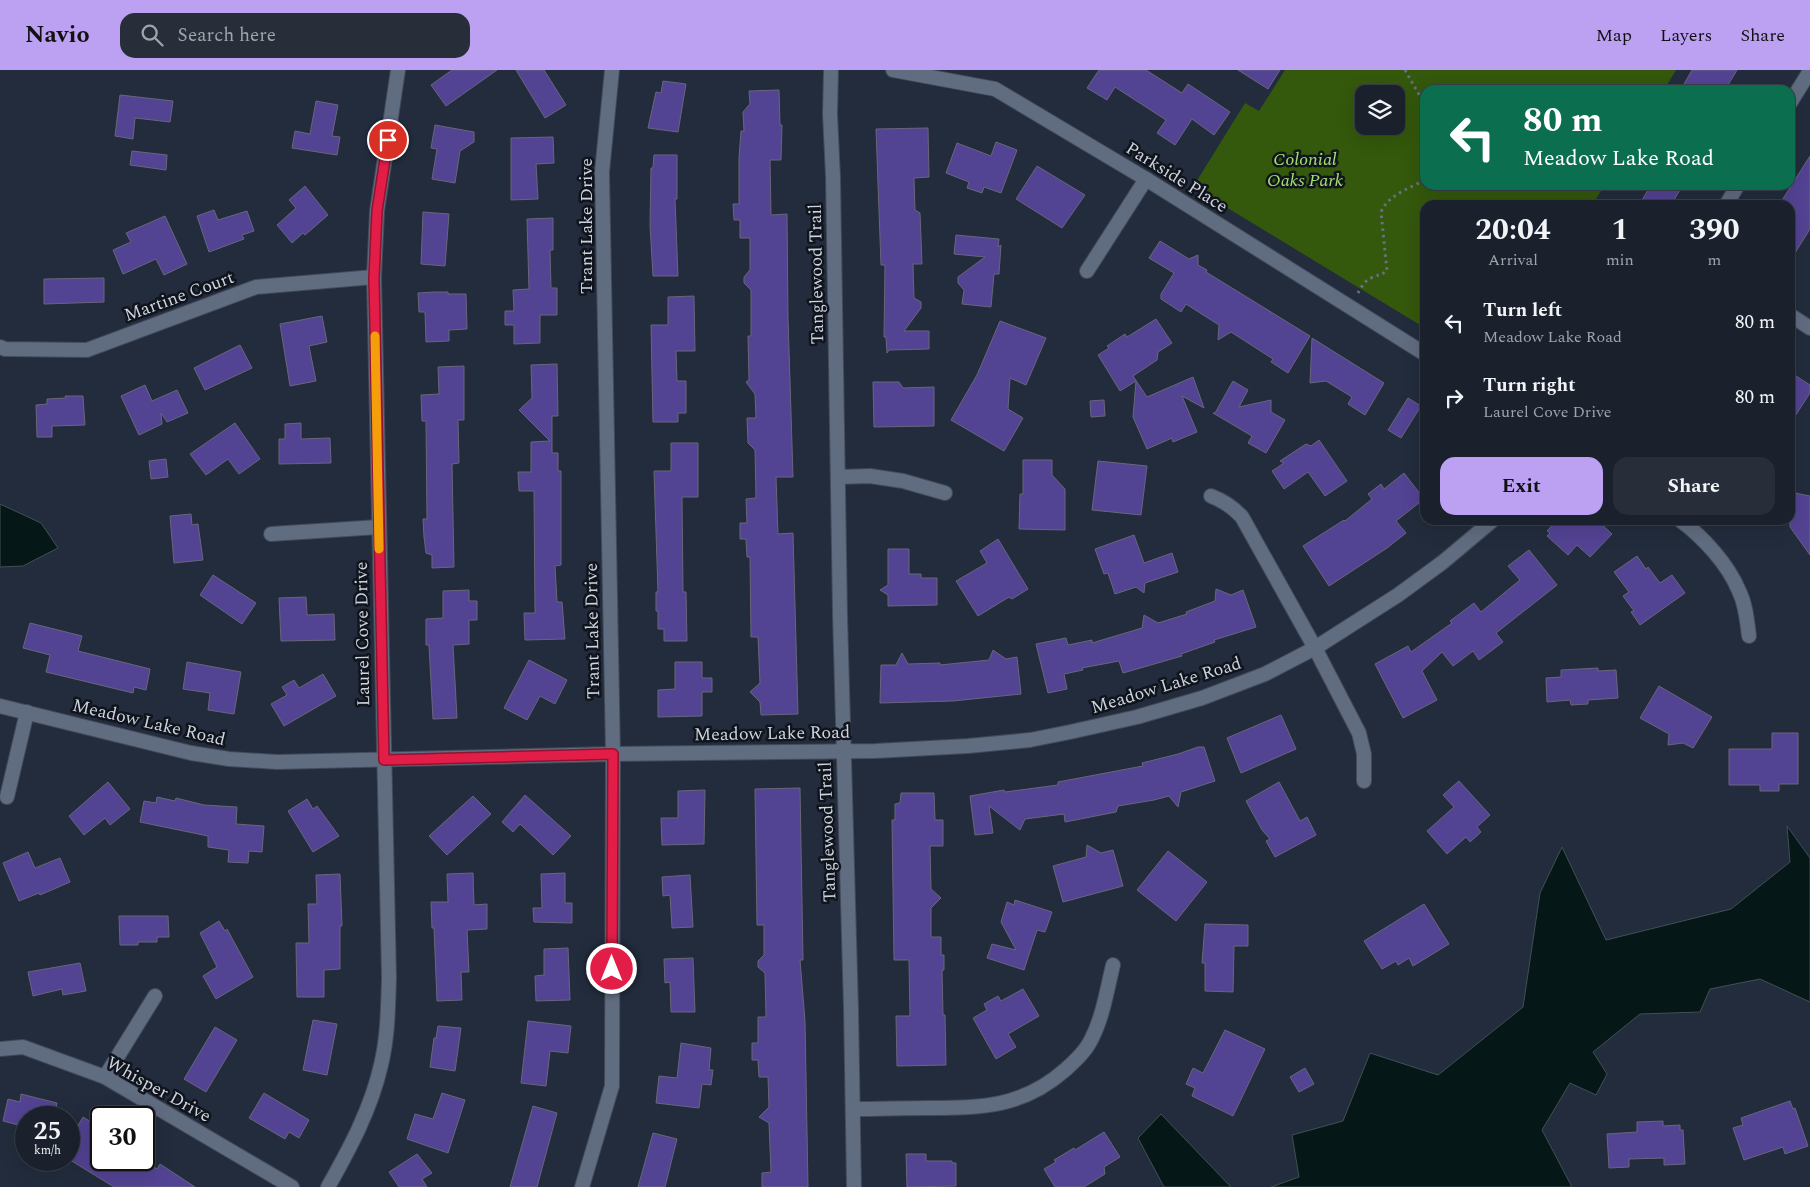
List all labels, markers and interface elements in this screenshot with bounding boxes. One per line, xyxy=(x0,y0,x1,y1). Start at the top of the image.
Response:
search box xyxy=(120,13,470,58)
text: Navio xyxy=(25,17,90,53)
icon: search xyxy=(138,21,166,49)
text: Search here xyxy=(178,21,276,50)
text: Map xyxy=(1596,22,1632,49)
text: Layers xyxy=(1660,22,1712,49)
text: Share xyxy=(1740,22,1785,49)
map controls xyxy=(1355,85,1405,135)
button: layers xyxy=(1355,85,1405,135)
text: 80 m xyxy=(1523,94,1603,147)
icon: left xyxy=(1440,105,1505,170)
pin xyxy=(367,119,409,161)
icon: arrive xyxy=(374,126,402,154)
street label: Parkside Place xyxy=(1120,135,1233,220)
text: Meadow Lake Road xyxy=(1523,142,1714,175)
park label: Colonial Oaks Park xyxy=(1267,146,1344,194)
street label: Trant Lake Drive xyxy=(573,158,600,294)
street label: Tanglewood Trail xyxy=(802,203,831,345)
text: 20:04 xyxy=(1475,207,1551,253)
text: 1 xyxy=(1611,207,1628,253)
text: 390 xyxy=(1689,207,1740,253)
text: Arrival xyxy=(1488,248,1538,272)
text: min xyxy=(1606,248,1634,272)
text: m xyxy=(1708,248,1721,272)
street label: Martine Court xyxy=(120,264,238,329)
text: Turn left xyxy=(1483,296,1562,325)
text: 80 m xyxy=(1735,308,1775,337)
icon: left xyxy=(1440,309,1468,337)
text: Meadow Lake Road xyxy=(1483,325,1622,349)
text: Turn right xyxy=(1483,371,1576,400)
text: 80 m xyxy=(1735,383,1775,412)
icon: right xyxy=(1440,384,1468,412)
text: Laurel Cove Drive xyxy=(1483,400,1612,424)
button: Exit xyxy=(1440,457,1603,515)
button: Share xyxy=(1613,457,1775,515)
street label: Laurel Cove Drive xyxy=(348,561,377,707)
street label: Trant Lake Drive xyxy=(578,563,607,699)
street label: Meadow Lake Road xyxy=(1087,650,1245,721)
street label: Meadow Lake Road xyxy=(70,692,228,753)
street label: Meadow Lake Road xyxy=(694,719,850,748)
street label: Tanglewood Trail xyxy=(812,761,843,903)
position arrow xyxy=(585,942,637,994)
street label: Whisper Drive xyxy=(101,1049,216,1129)
speed limit sign: 30 xyxy=(90,1106,155,1171)
text: 25 xyxy=(33,1113,62,1151)
text: km/h xyxy=(34,1141,61,1160)

